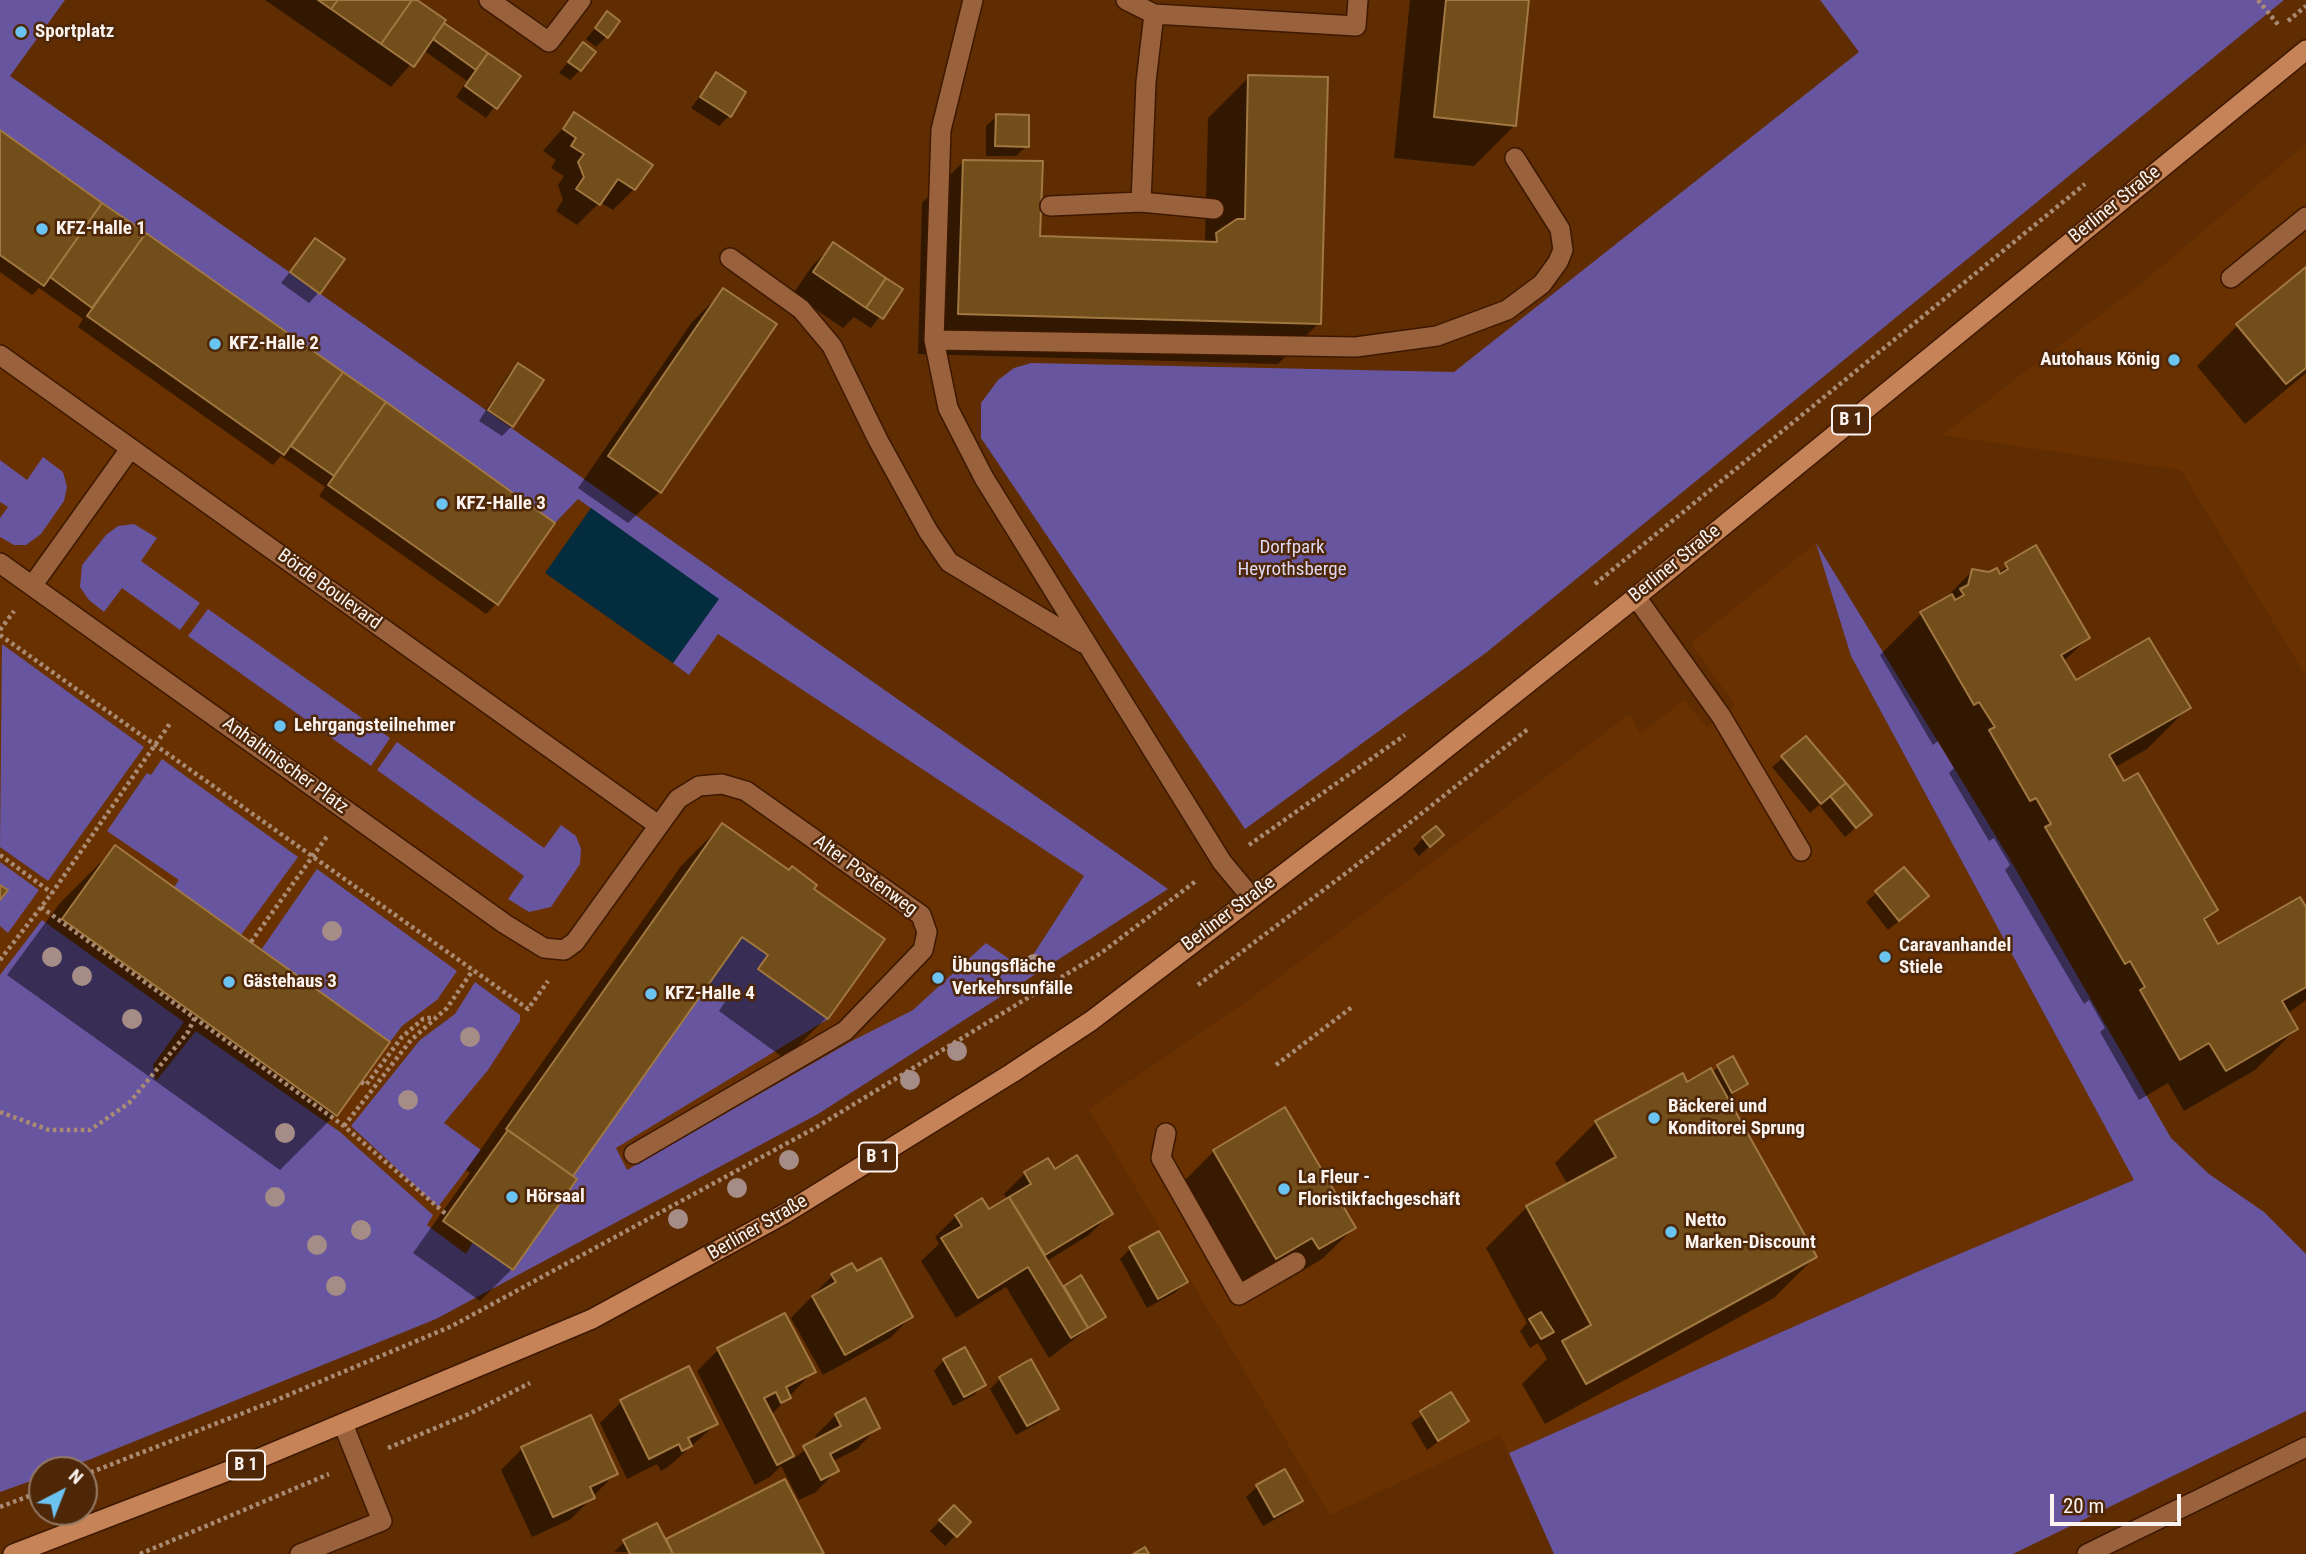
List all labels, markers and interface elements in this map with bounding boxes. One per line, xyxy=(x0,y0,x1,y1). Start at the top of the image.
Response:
place label: Sportplatz xyxy=(35,21,114,43)
marker: Sportplatz xyxy=(13,24,29,40)
street label: Berliner Straße xyxy=(2065,161,2165,249)
place label: KFZ-Halle 1 xyxy=(56,218,146,240)
marker: KFZ-Halle 1 xyxy=(34,221,50,237)
place label: KFZ-Halle 2 xyxy=(229,333,319,355)
marker: KFZ-Halle 2 xyxy=(207,336,223,352)
place label: Autohaus König xyxy=(2040,349,2160,371)
marker: Autohaus König xyxy=(2166,352,2182,368)
road number: B 1 xyxy=(1832,406,1870,434)
place label: KFZ-Halle 3 xyxy=(456,493,546,515)
marker: KFZ-Halle 3 xyxy=(434,496,450,512)
street label: Berliner Straße xyxy=(1625,520,1725,608)
park label: Dorfpark Heyrothsberge xyxy=(1237,537,1347,581)
street label: Börde Boulevard xyxy=(273,545,385,635)
street label: Anhaltinischer Platz xyxy=(218,713,352,819)
place label: Lehrgangsteilnehmer xyxy=(294,715,455,737)
marker: Lehrgangsteilnehmer xyxy=(272,718,288,734)
street label: Alter Postenweg xyxy=(809,831,921,921)
street label: Berliner Straße xyxy=(1178,872,1280,956)
place label: Caravanhandel Stiele xyxy=(1899,935,2011,979)
marker: Caravanhandel Stiele xyxy=(1877,949,1893,965)
place label: Übungsfläche Verkehrsunfälle xyxy=(952,956,1073,1000)
marker: Übungsfläche Verkehrsunfälle xyxy=(930,970,946,986)
place label: Gästehaus 3 xyxy=(243,971,337,993)
marker: Gästehaus 3 xyxy=(221,974,237,990)
place label: KFZ-Halle 4 xyxy=(665,983,755,1005)
marker: KFZ-Halle 4 xyxy=(643,986,659,1002)
place label: Bäckerei und Konditorei Sprung xyxy=(1668,1096,1805,1140)
marker: Bäckerei und Konditorei Sprung xyxy=(1646,1110,1662,1126)
road number: B 1 xyxy=(859,1142,897,1172)
place label: La Fleur - Floristikfachgeschäft xyxy=(1298,1167,1460,1211)
marker: La Fleur - Floristikfachgeschäft xyxy=(1276,1181,1292,1197)
place label: Hörsaal xyxy=(526,1186,585,1208)
marker: Hörsaal xyxy=(504,1189,520,1205)
street label: Berliner Straße xyxy=(704,1190,812,1266)
place label: Netto Marken-Discount xyxy=(1685,1210,1816,1254)
marker: Netto Marken-Discount xyxy=(1663,1224,1679,1240)
road number: B 1 xyxy=(227,1450,265,1480)
north arrow xyxy=(28,1456,98,1526)
text: N xyxy=(64,1464,88,1489)
scale bar xyxy=(2054,1480,2185,1524)
text: 20 m xyxy=(2063,1494,2104,1518)

